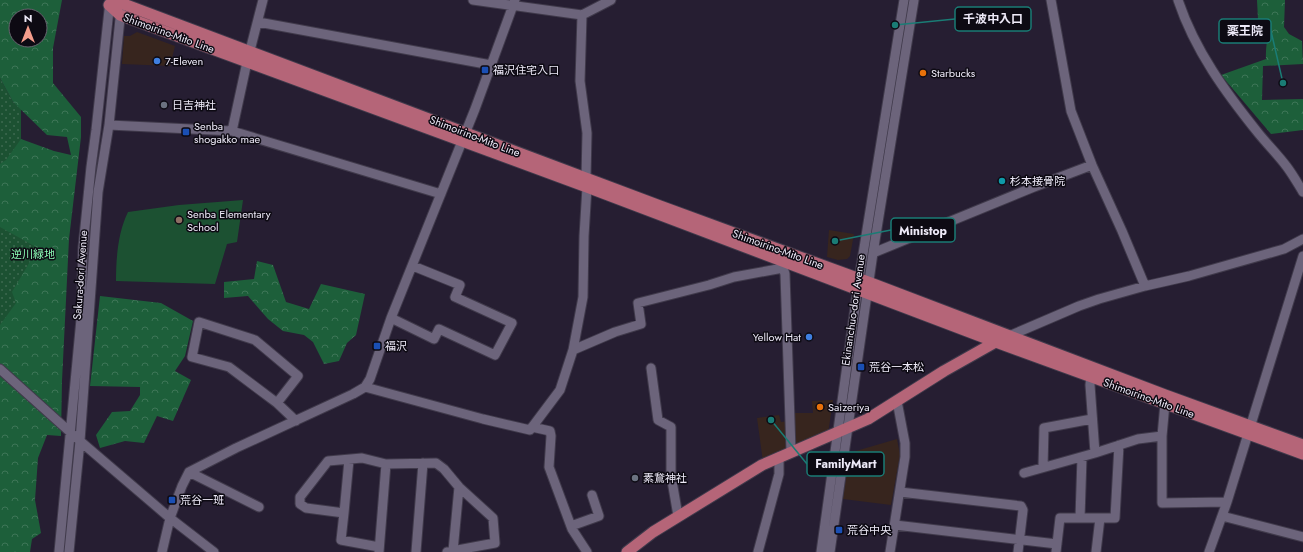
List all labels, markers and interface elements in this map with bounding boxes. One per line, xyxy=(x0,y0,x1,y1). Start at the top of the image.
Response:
callout: 千波中入口 xyxy=(955,7,1031,31)
north arrow xyxy=(8,8,48,48)
street label: Shimoirino-Mito Line xyxy=(121,9,217,57)
text: N xyxy=(24,10,32,26)
text: 千波中入口 xyxy=(963,10,1023,28)
callout: 薬王院 xyxy=(1219,19,1271,43)
text: 薬王院 xyxy=(1227,22,1263,40)
place label: 7-Eleven xyxy=(165,53,203,69)
marker: 7-Eleven xyxy=(152,56,162,66)
place label: 福沢住宅入口 xyxy=(493,62,559,78)
marker: 福沢住宅入口 xyxy=(480,65,490,75)
place label: Starbucks xyxy=(931,65,976,81)
marker: Starbucks xyxy=(918,68,928,78)
place label: 日吉神社 xyxy=(172,97,216,113)
marker: 日吉神社 xyxy=(159,100,169,110)
street label: Shimoirino-Mito Line xyxy=(427,111,523,161)
place label: Senba shogakko mae xyxy=(194,118,260,147)
marker: Senba shogakko mae xyxy=(181,127,191,137)
place label: 杉本接骨院 xyxy=(1010,173,1065,189)
marker: 杉本接骨院 xyxy=(997,176,1007,186)
place label: Senba Elementary School xyxy=(187,206,271,235)
marker: Senba Elementary School xyxy=(174,215,184,225)
callout: Ministop xyxy=(891,218,955,242)
text: Ministop xyxy=(899,222,948,240)
street label: Shimoirino-Mito Line xyxy=(730,225,826,273)
street label: Sakura-dori Avenue xyxy=(69,229,91,320)
park label: 逆川緑地 xyxy=(11,246,55,262)
street label: Ekinanchuo-dori Avenue xyxy=(837,253,869,367)
place label: Yellow Hat xyxy=(753,329,801,345)
marker: Yellow Hat xyxy=(804,332,814,342)
place label: 福沢 xyxy=(385,338,407,354)
marker: 福沢 xyxy=(372,341,382,351)
place label: 荒谷一本松 xyxy=(869,359,924,375)
marker: 荒谷一本松 xyxy=(856,362,866,372)
street label: Shimoirino-Mito Line xyxy=(1101,374,1197,422)
place label: Saizeriya xyxy=(828,399,870,415)
marker: Saizeriya xyxy=(815,402,825,412)
callout: FamilyMart xyxy=(807,452,884,476)
text: FamilyMart xyxy=(815,455,877,473)
place label: 素鵞神社 xyxy=(643,470,687,486)
marker: 素鵞神社 xyxy=(630,473,640,483)
place label: 荒谷一班 xyxy=(180,492,224,508)
marker: 荒谷一班 xyxy=(167,495,177,505)
place label: 荒谷中央 xyxy=(847,522,892,538)
marker: 荒谷中央 xyxy=(834,525,844,535)

